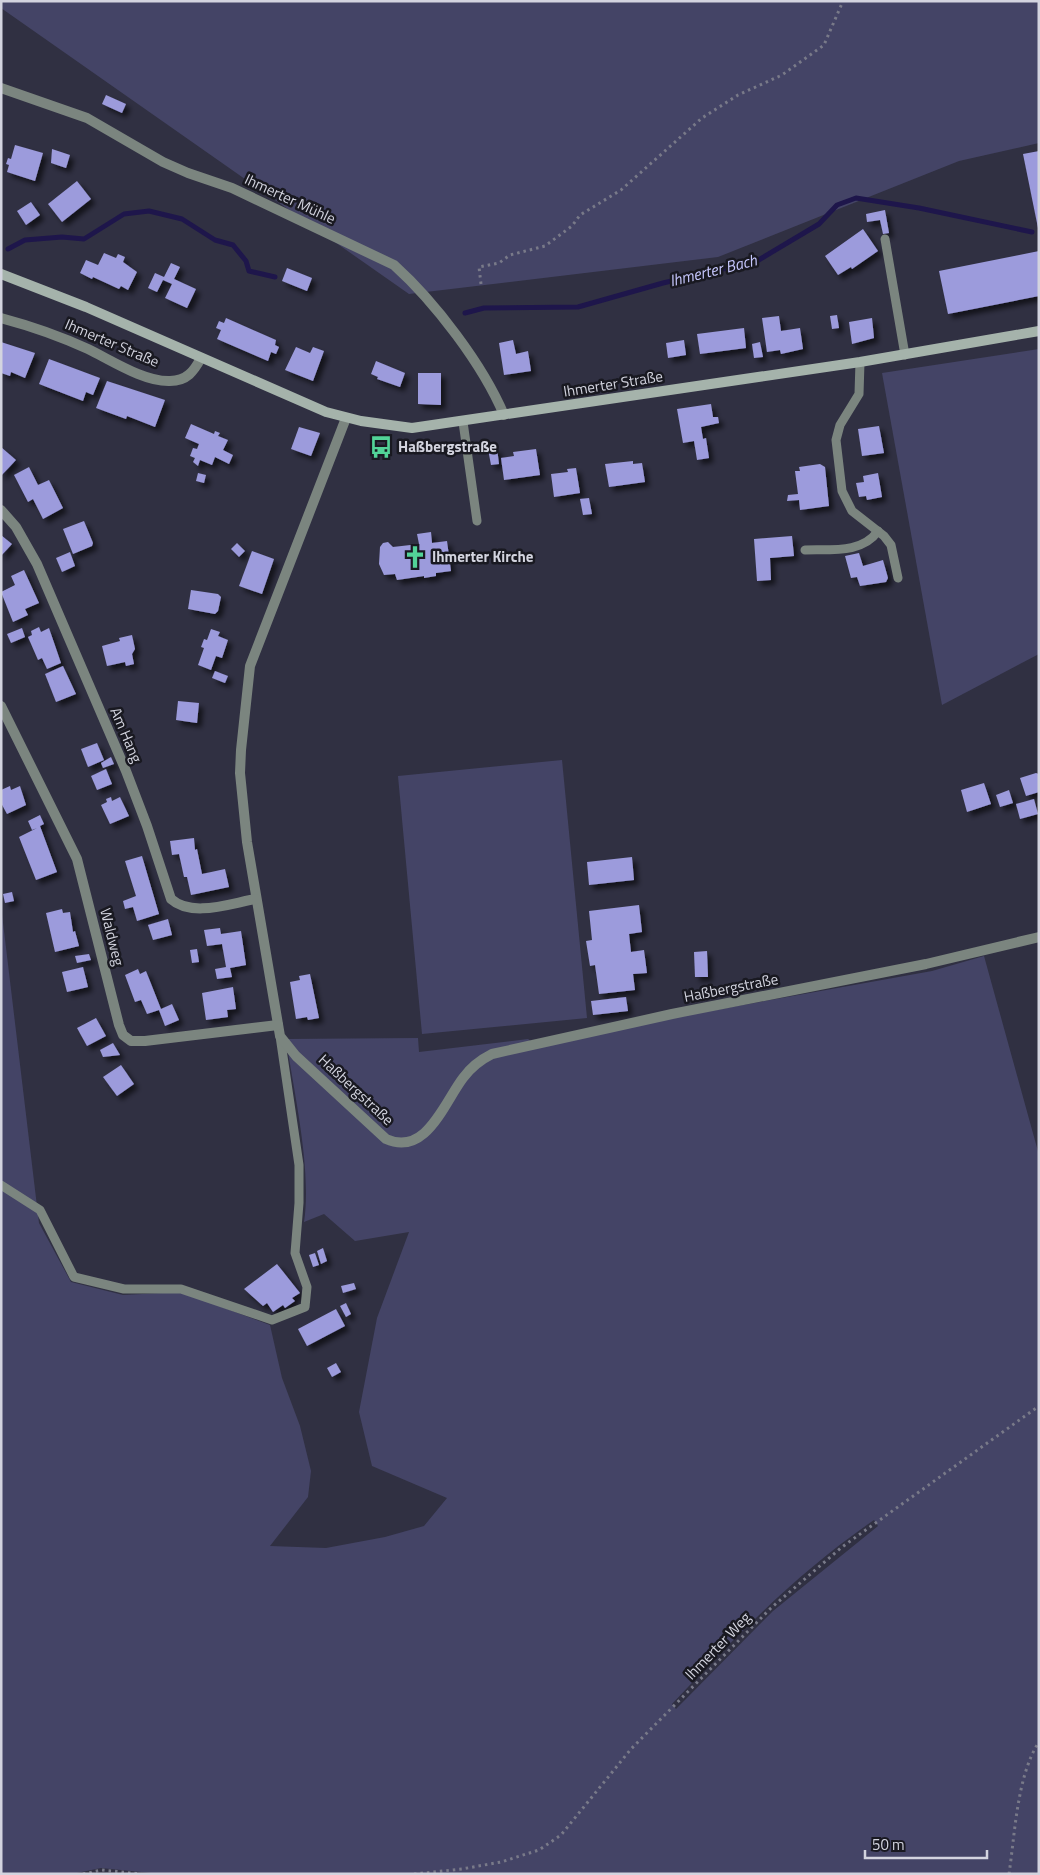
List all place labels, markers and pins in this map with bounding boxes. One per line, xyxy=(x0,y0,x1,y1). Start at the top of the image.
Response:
bus stop icon: Haßbergstraße xyxy=(368,434,394,460)
place label: Haßbergstraße xyxy=(398,435,497,458)
church icon: Ihmerter Kirche xyxy=(402,544,428,570)
place label: Ihmerter Kirche xyxy=(432,545,534,568)

